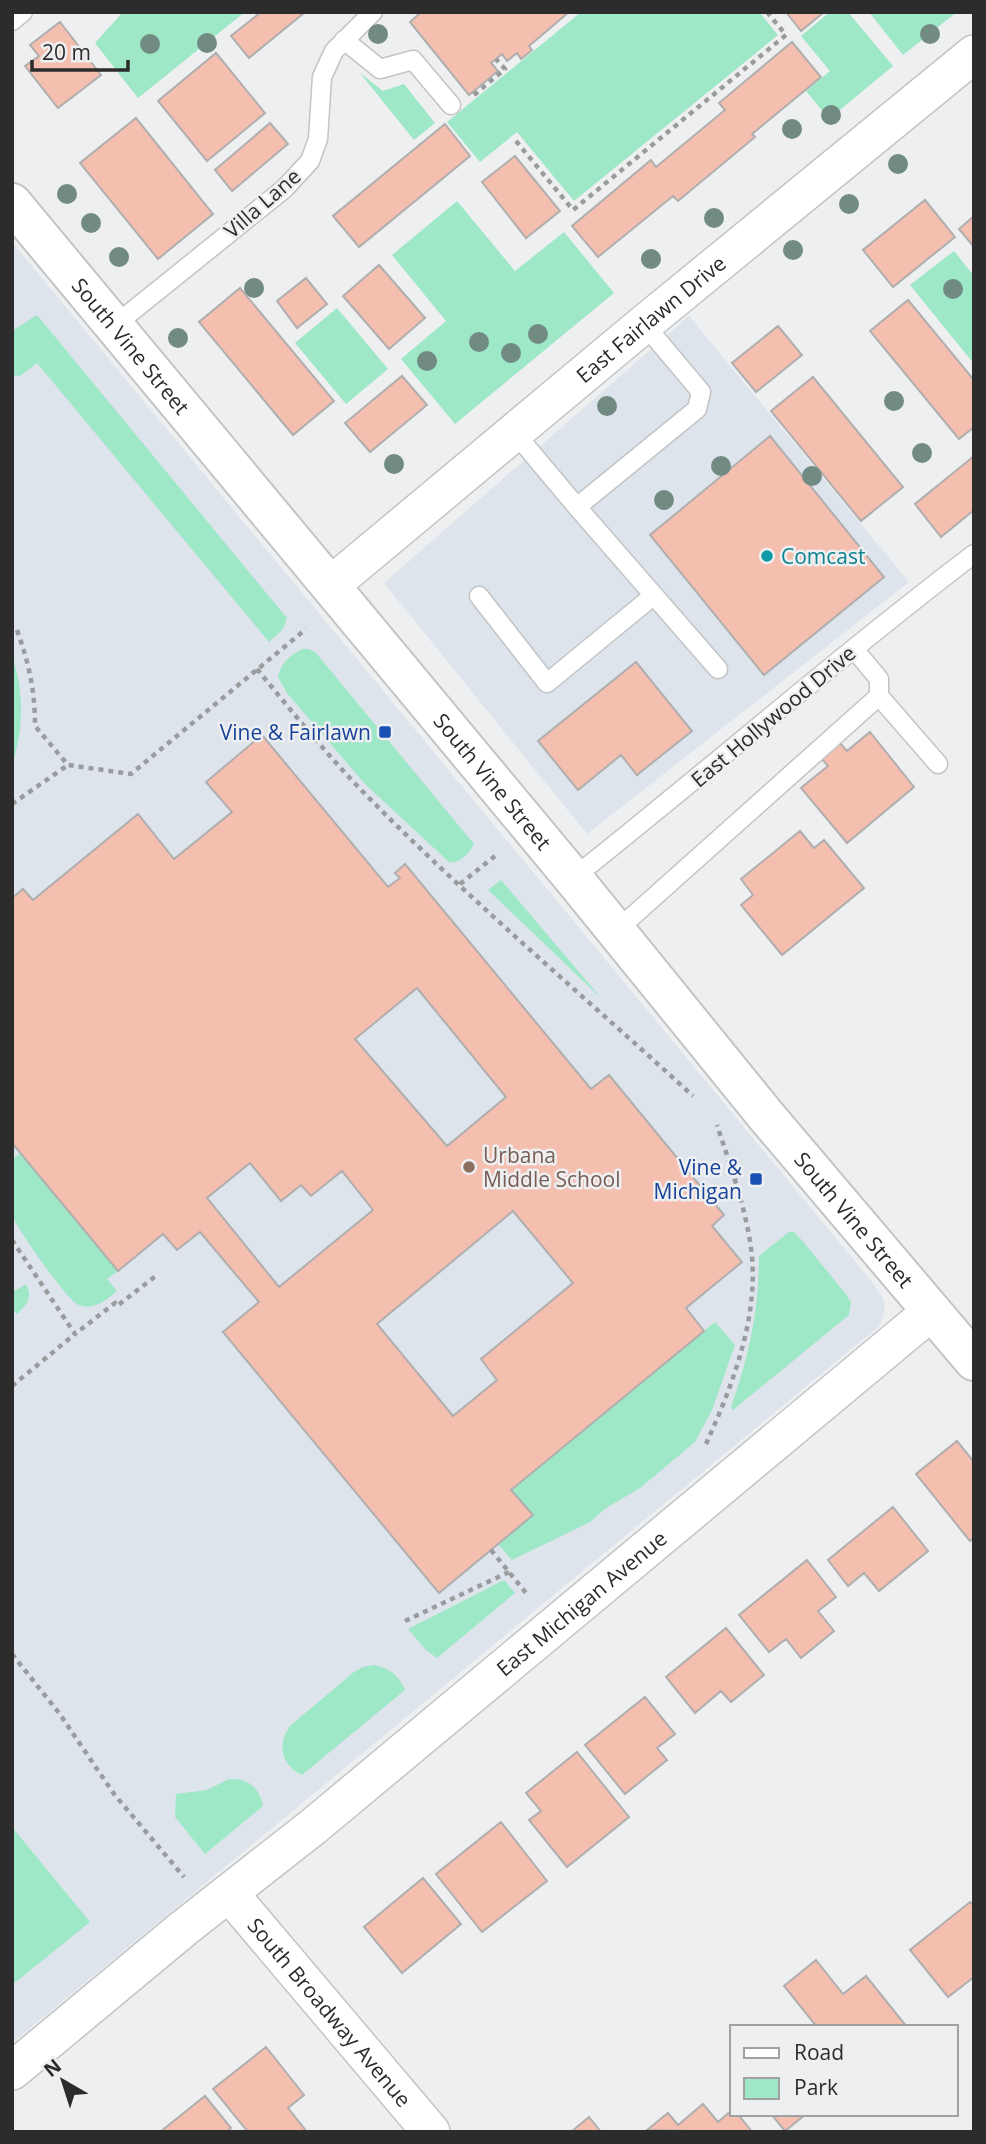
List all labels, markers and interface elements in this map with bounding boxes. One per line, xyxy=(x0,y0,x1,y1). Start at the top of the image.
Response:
scale bar xyxy=(32,28,128,72)
text: 20 m xyxy=(42,38,91,66)
street label: Villa Lane xyxy=(218,162,306,244)
street label: East Fairlawn Drive xyxy=(570,249,731,389)
street label: South Vine Street xyxy=(66,272,196,420)
place label: Comcast xyxy=(781,542,866,570)
marker: Comcast xyxy=(759,548,775,564)
street label: East Hollywood Drive xyxy=(685,639,861,793)
street label: South Vine Street xyxy=(428,707,558,856)
place label: Vine & Fairlawn xyxy=(220,718,371,746)
marker: Vine & Fairlawn xyxy=(377,724,393,740)
place label: Urbana Middle School xyxy=(483,1141,620,1193)
street label: South Vine Street xyxy=(788,1146,920,1293)
place label: Vine & Michigan xyxy=(654,1153,743,1205)
marker: Urbana Middle School xyxy=(461,1159,477,1175)
marker: Vine & Michigan xyxy=(748,1171,764,1187)
street label: East Michigan Avenue xyxy=(490,1524,672,1682)
street label: South Broadway Avenue xyxy=(242,1912,418,2113)
legend xyxy=(730,2025,958,2116)
text: Road xyxy=(794,2038,844,2066)
north arrow xyxy=(28,2046,98,2116)
text: N xyxy=(38,2053,66,2083)
text: Park xyxy=(794,2073,838,2101)

